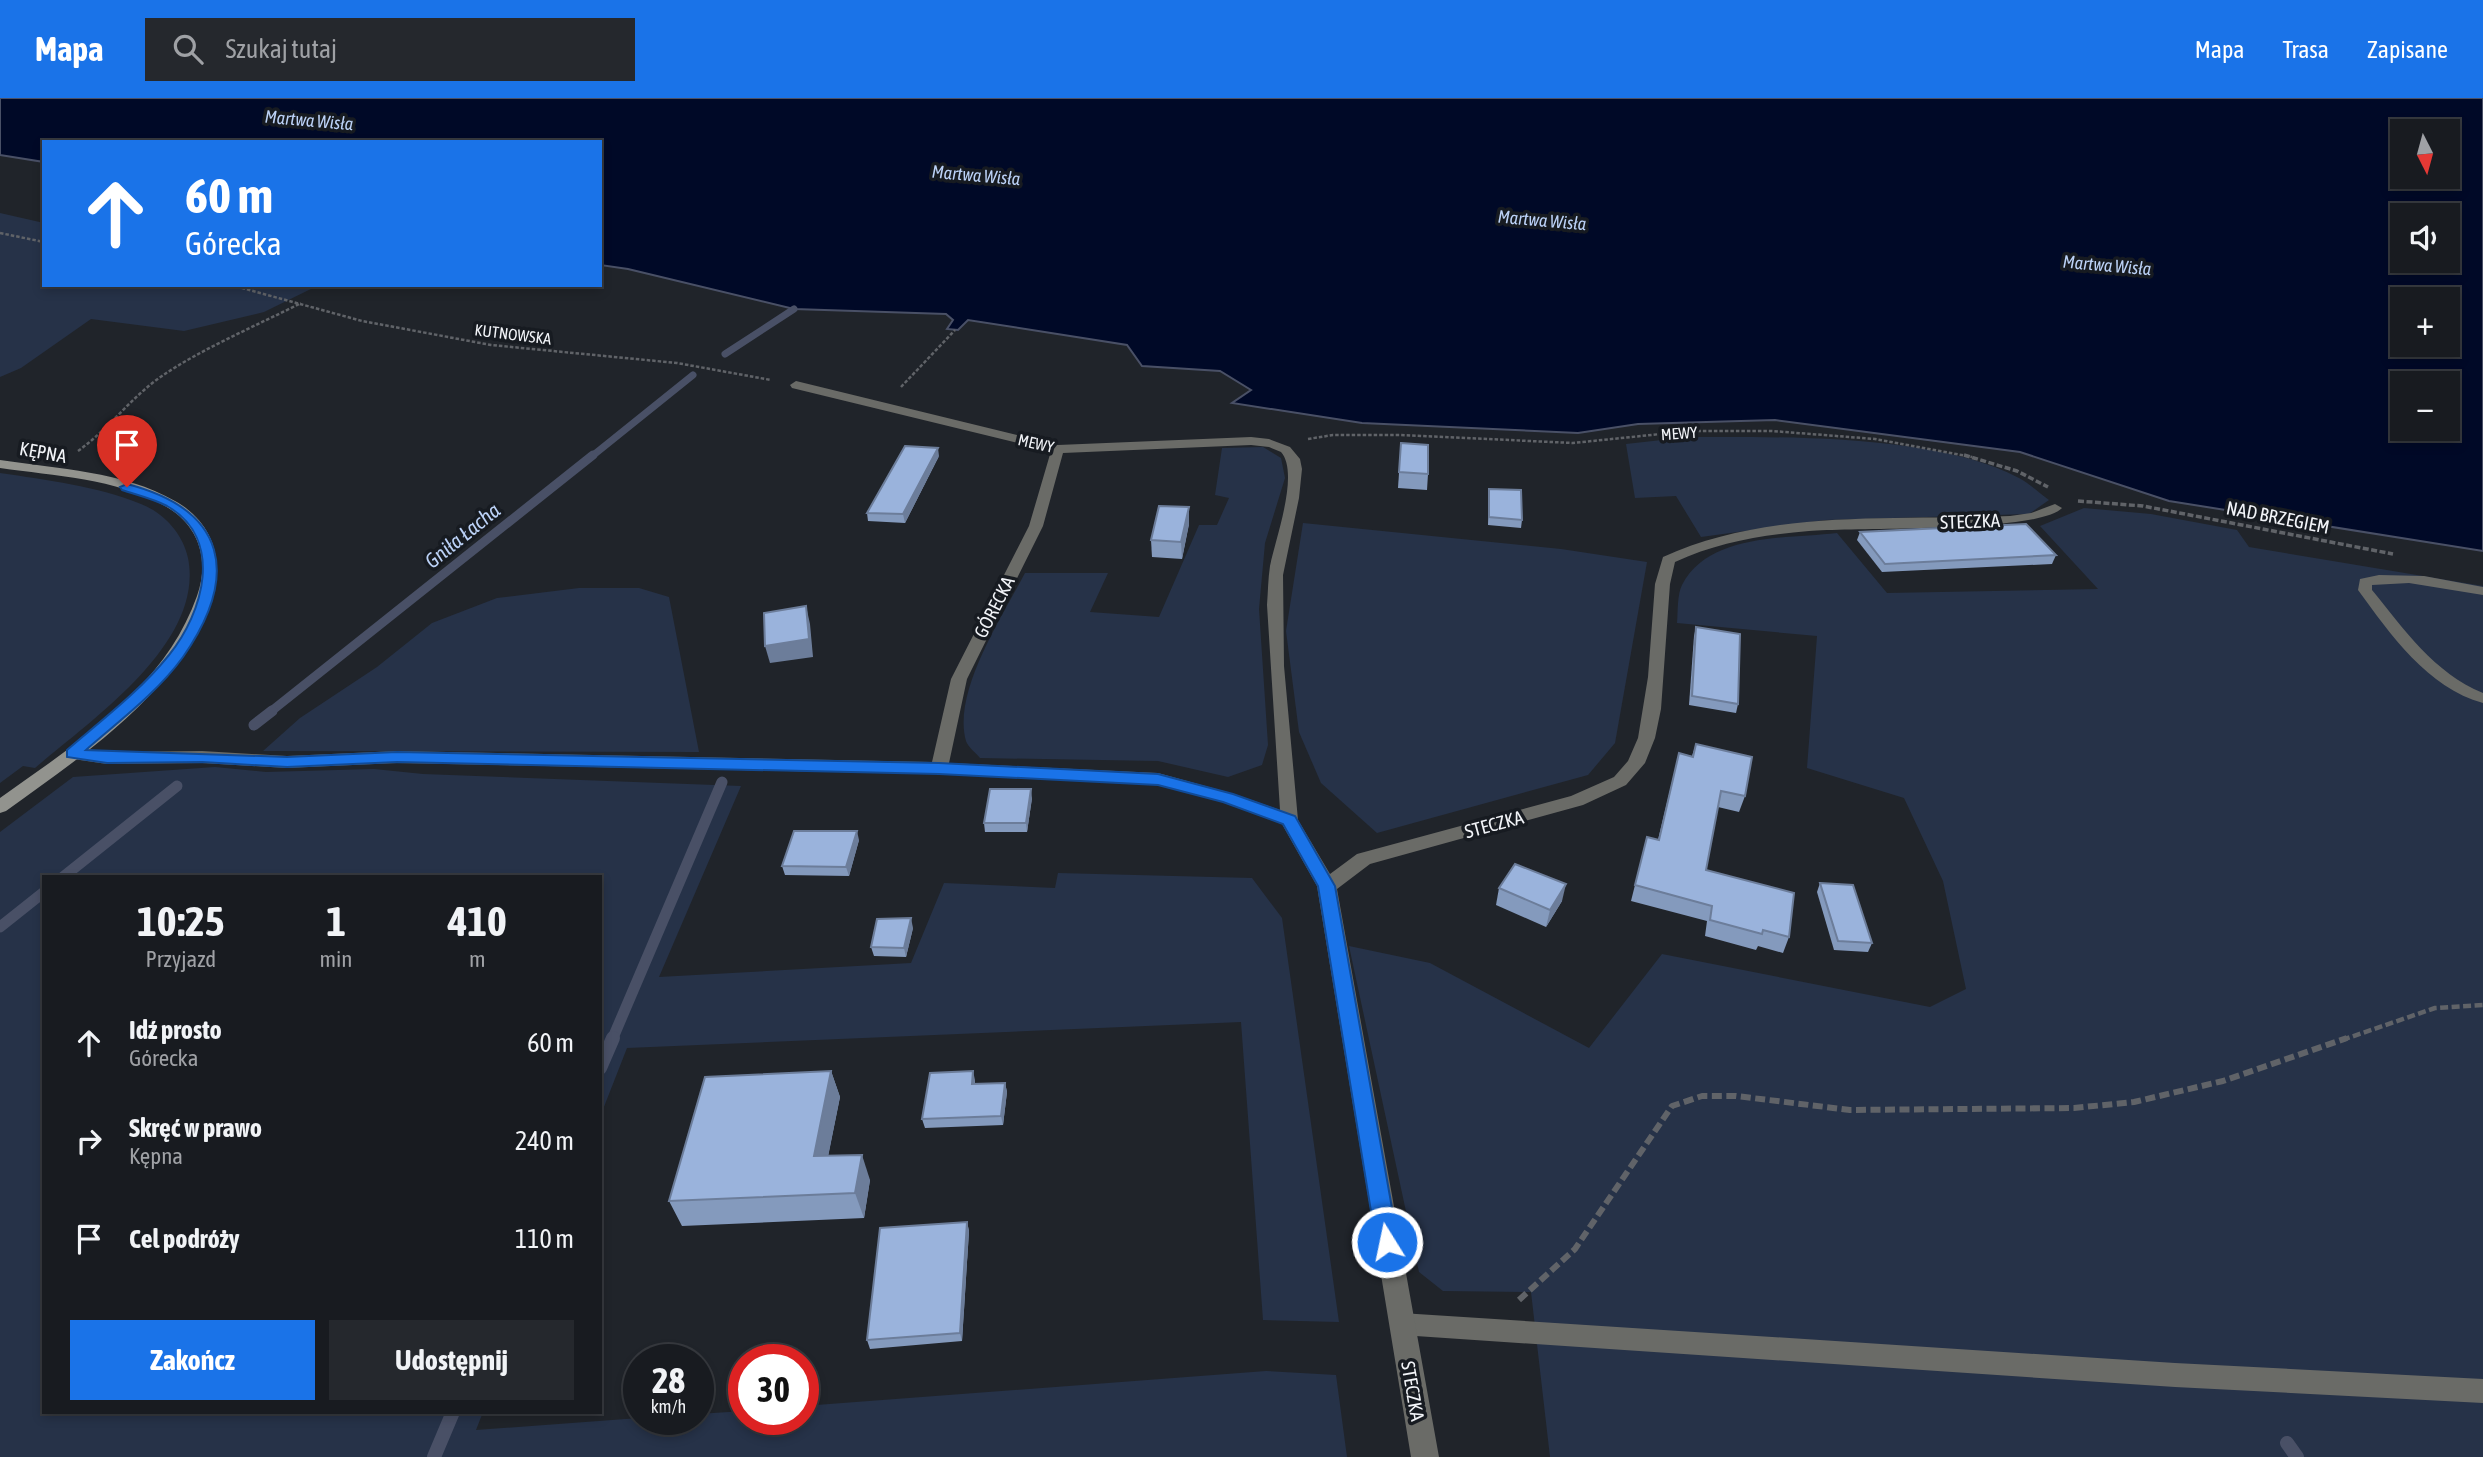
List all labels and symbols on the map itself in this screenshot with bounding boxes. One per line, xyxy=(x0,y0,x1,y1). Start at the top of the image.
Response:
water label: Martwa Wisła xyxy=(264,106,355,134)
north arrow xyxy=(2390,119,2460,189)
water label: Martwa Wisła xyxy=(931,161,1022,189)
water label: Martwa Wisła xyxy=(1497,206,1588,234)
water label: Martwa Wisła xyxy=(2062,251,2153,279)
street label: KUTNOWSKA xyxy=(474,320,552,348)
pin xyxy=(97,415,157,487)
street label: MEWY xyxy=(1660,423,1699,443)
street label: MEWY xyxy=(1016,430,1057,456)
street label: KĘPNA xyxy=(18,437,69,467)
street label: NAD BRZEGIEM xyxy=(2225,496,2331,538)
water label: Gniła Łacha xyxy=(420,497,505,573)
street label: STECZKA xyxy=(1940,509,2001,533)
street label: GÓRECKA xyxy=(969,572,1019,641)
street label: STECZKA xyxy=(1462,805,1527,842)
position arrow xyxy=(1350,1205,1424,1279)
speed limit sign: 30 xyxy=(728,1344,819,1435)
street label: STECZKA xyxy=(1397,1359,1429,1423)

